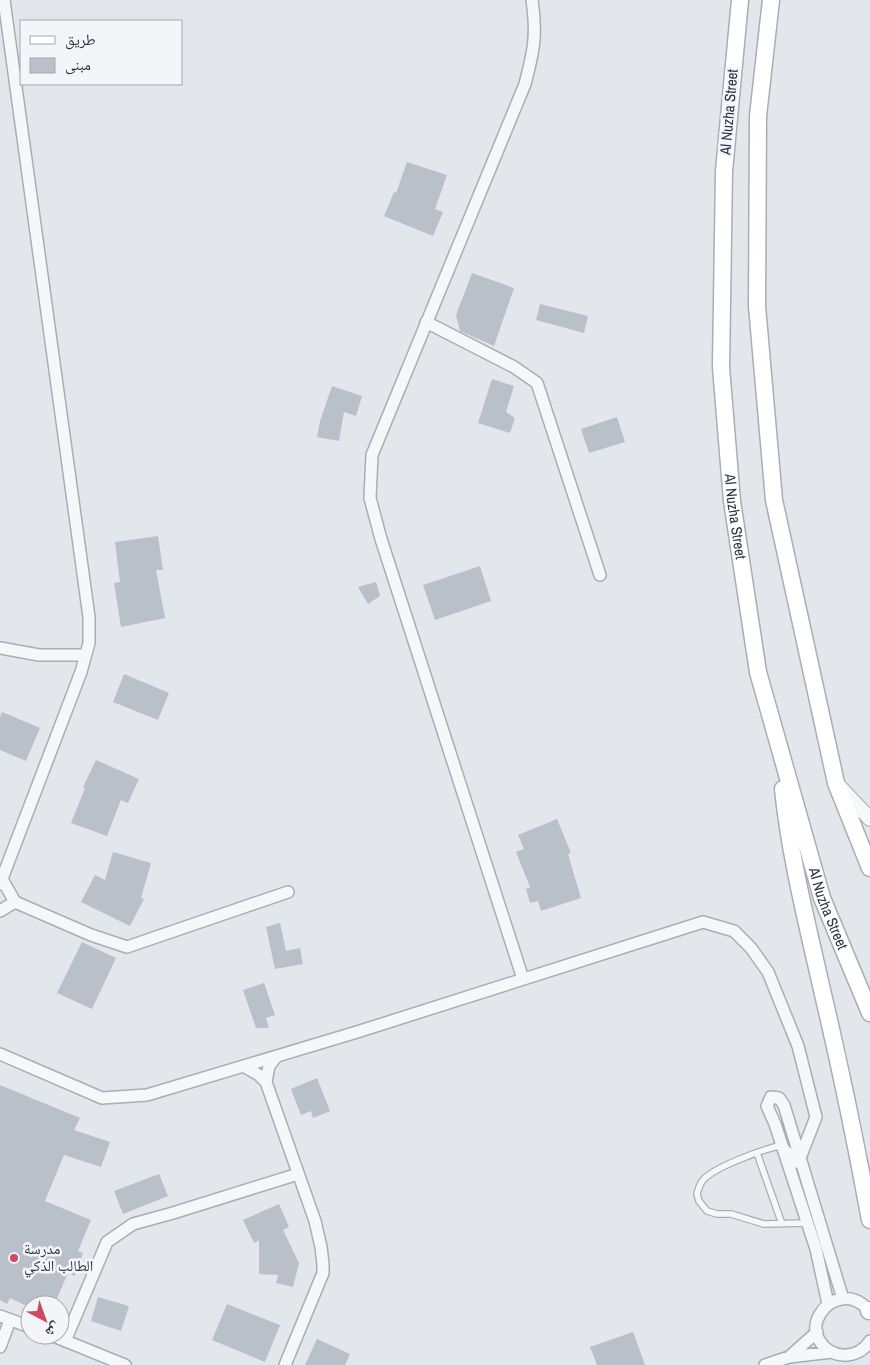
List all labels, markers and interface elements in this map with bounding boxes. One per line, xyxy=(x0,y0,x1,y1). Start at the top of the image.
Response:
legend xyxy=(20,20,182,85)
text: طريق xyxy=(65,29,96,50)
text: مبنى xyxy=(65,54,91,75)
street label: Al Nuzha Street xyxy=(714,68,743,157)
street label: Al Nuzha Street xyxy=(720,472,752,561)
street label: Al Nuzha Street xyxy=(804,864,854,953)
place label: مدرسة الطالب الذكي xyxy=(24,1238,93,1278)
marker: مدرسة الطالب الذكي xyxy=(8,1252,20,1264)
north arrow xyxy=(20,1295,70,1345)
text: ش xyxy=(42,1318,65,1342)

